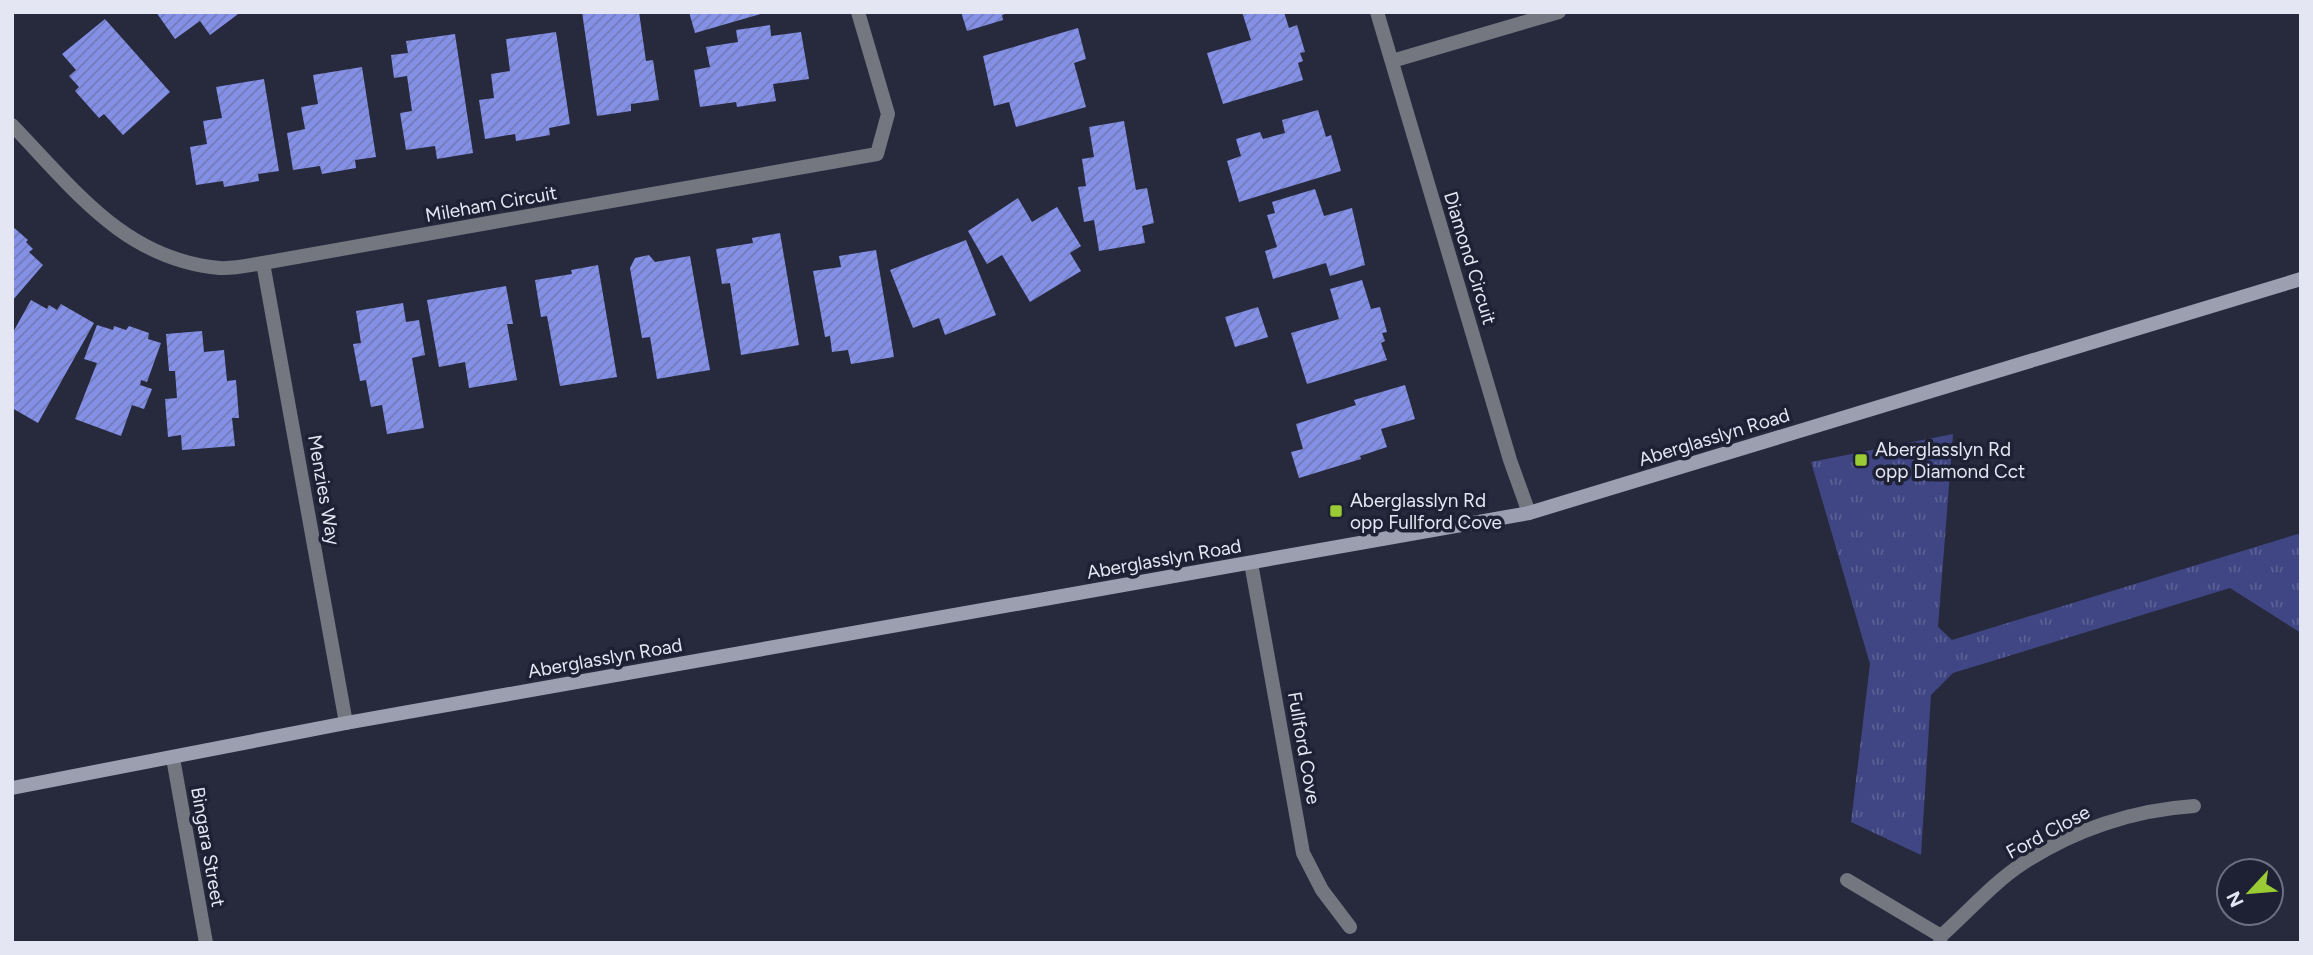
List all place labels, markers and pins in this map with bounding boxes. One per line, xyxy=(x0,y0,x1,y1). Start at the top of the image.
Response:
place label: Aberglasslyn Rd opp Diamond Cct xyxy=(1875,438,2025,483)
marker: Aberglasslyn Rd opp Diamond Cct xyxy=(1853,452,1869,468)
place label: Aberglasslyn Rd opp Fullford Cove xyxy=(1350,489,1502,534)
marker: Aberglasslyn Rd opp Fullford Cove xyxy=(1328,503,1344,519)

